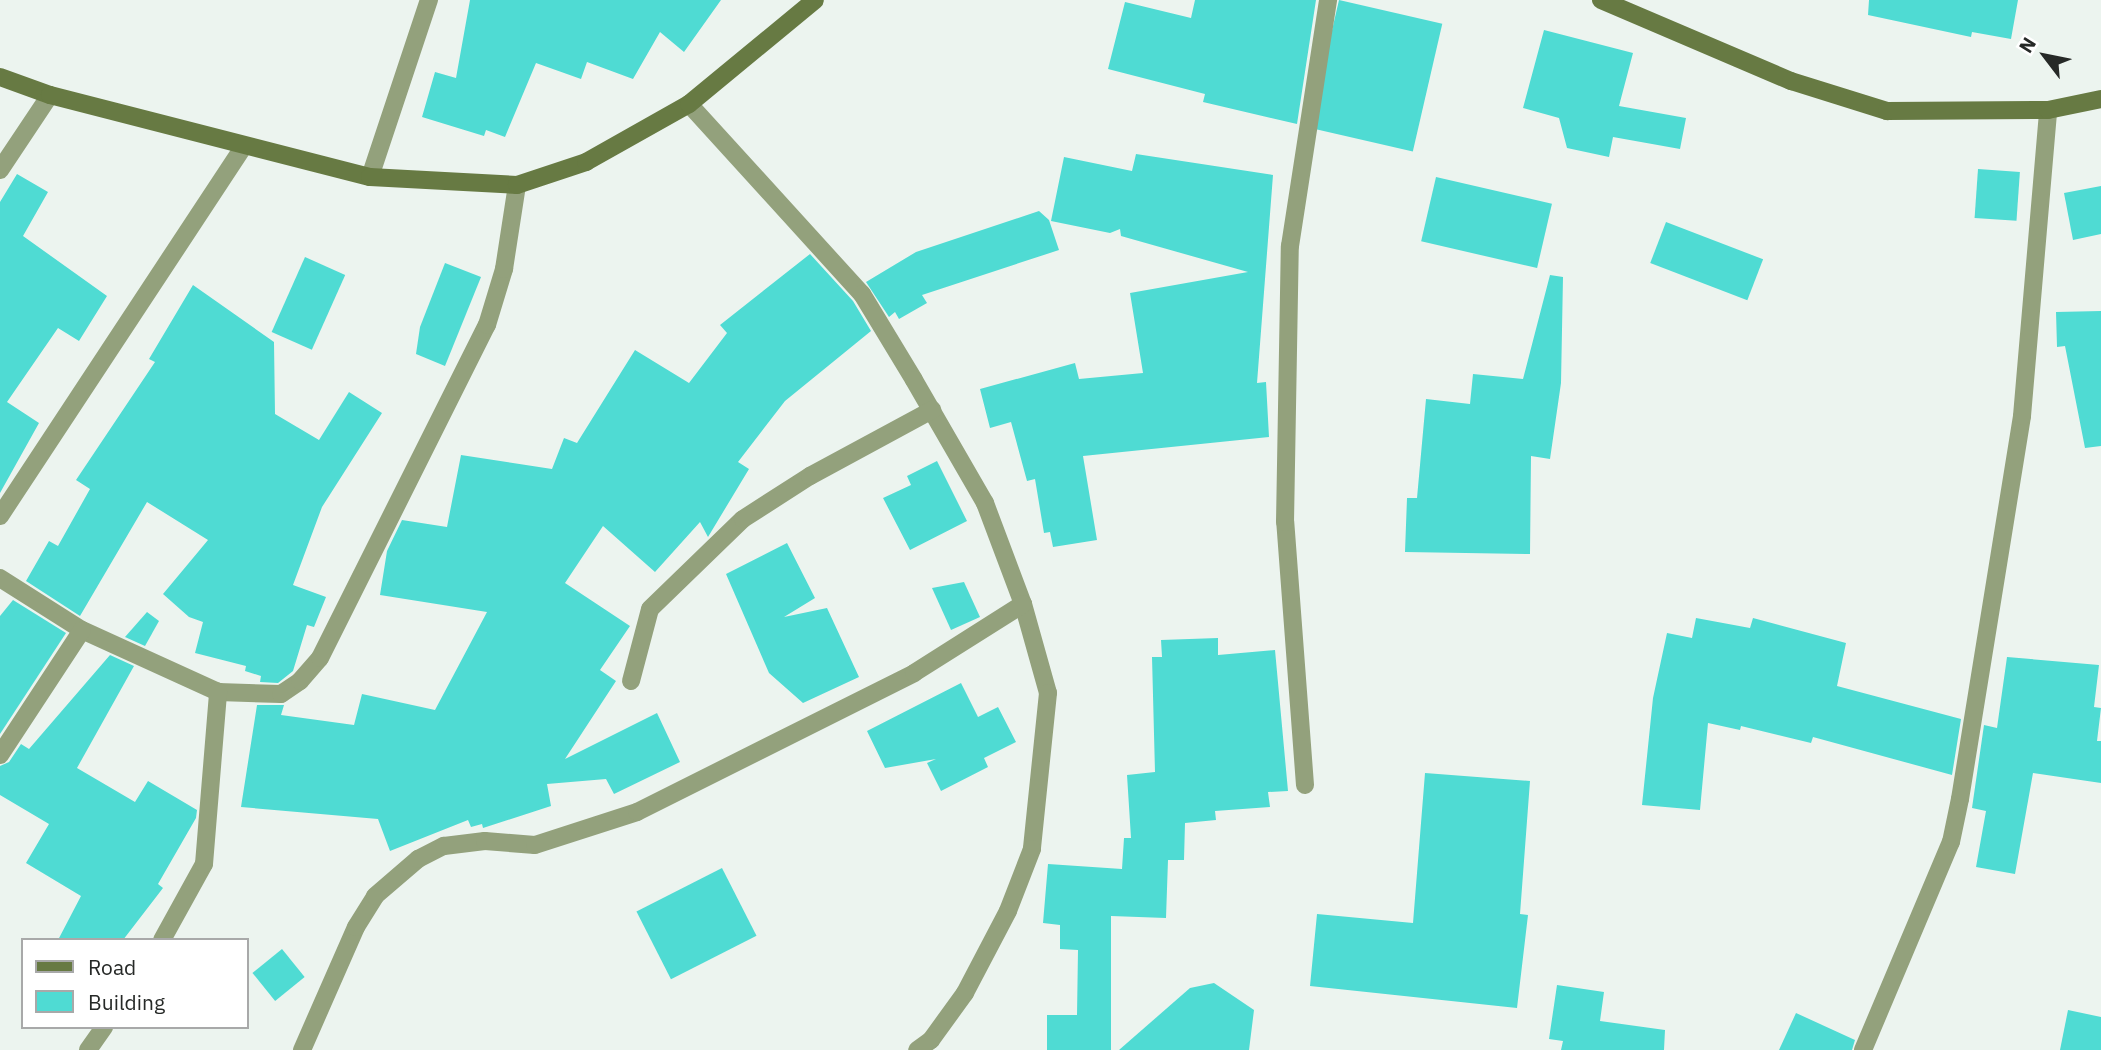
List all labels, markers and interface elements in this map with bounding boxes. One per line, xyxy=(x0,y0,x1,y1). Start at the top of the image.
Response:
north arrow xyxy=(2010,21,2080,91)
text: N xyxy=(2013,33,2041,57)
legend xyxy=(21,938,248,1029)
text: Road xyxy=(88,953,136,981)
text: Building xyxy=(88,988,165,1016)

